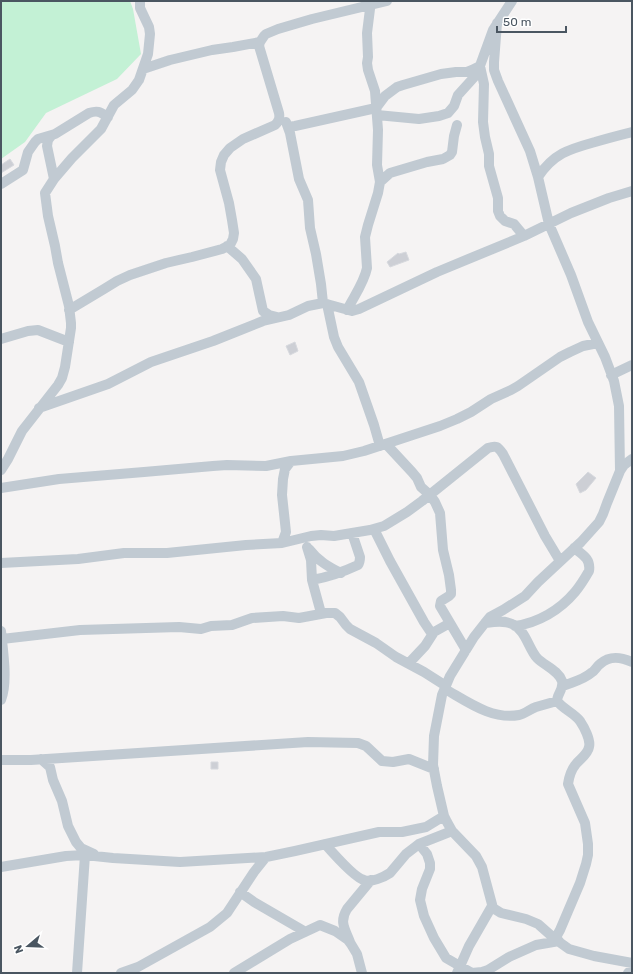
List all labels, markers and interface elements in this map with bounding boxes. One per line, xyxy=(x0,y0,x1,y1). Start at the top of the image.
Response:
scale bar xyxy=(497,8,566,34)
text: 50 m xyxy=(503,15,531,29)
north arrow xyxy=(8,926,48,966)
text: N xyxy=(12,943,26,955)

